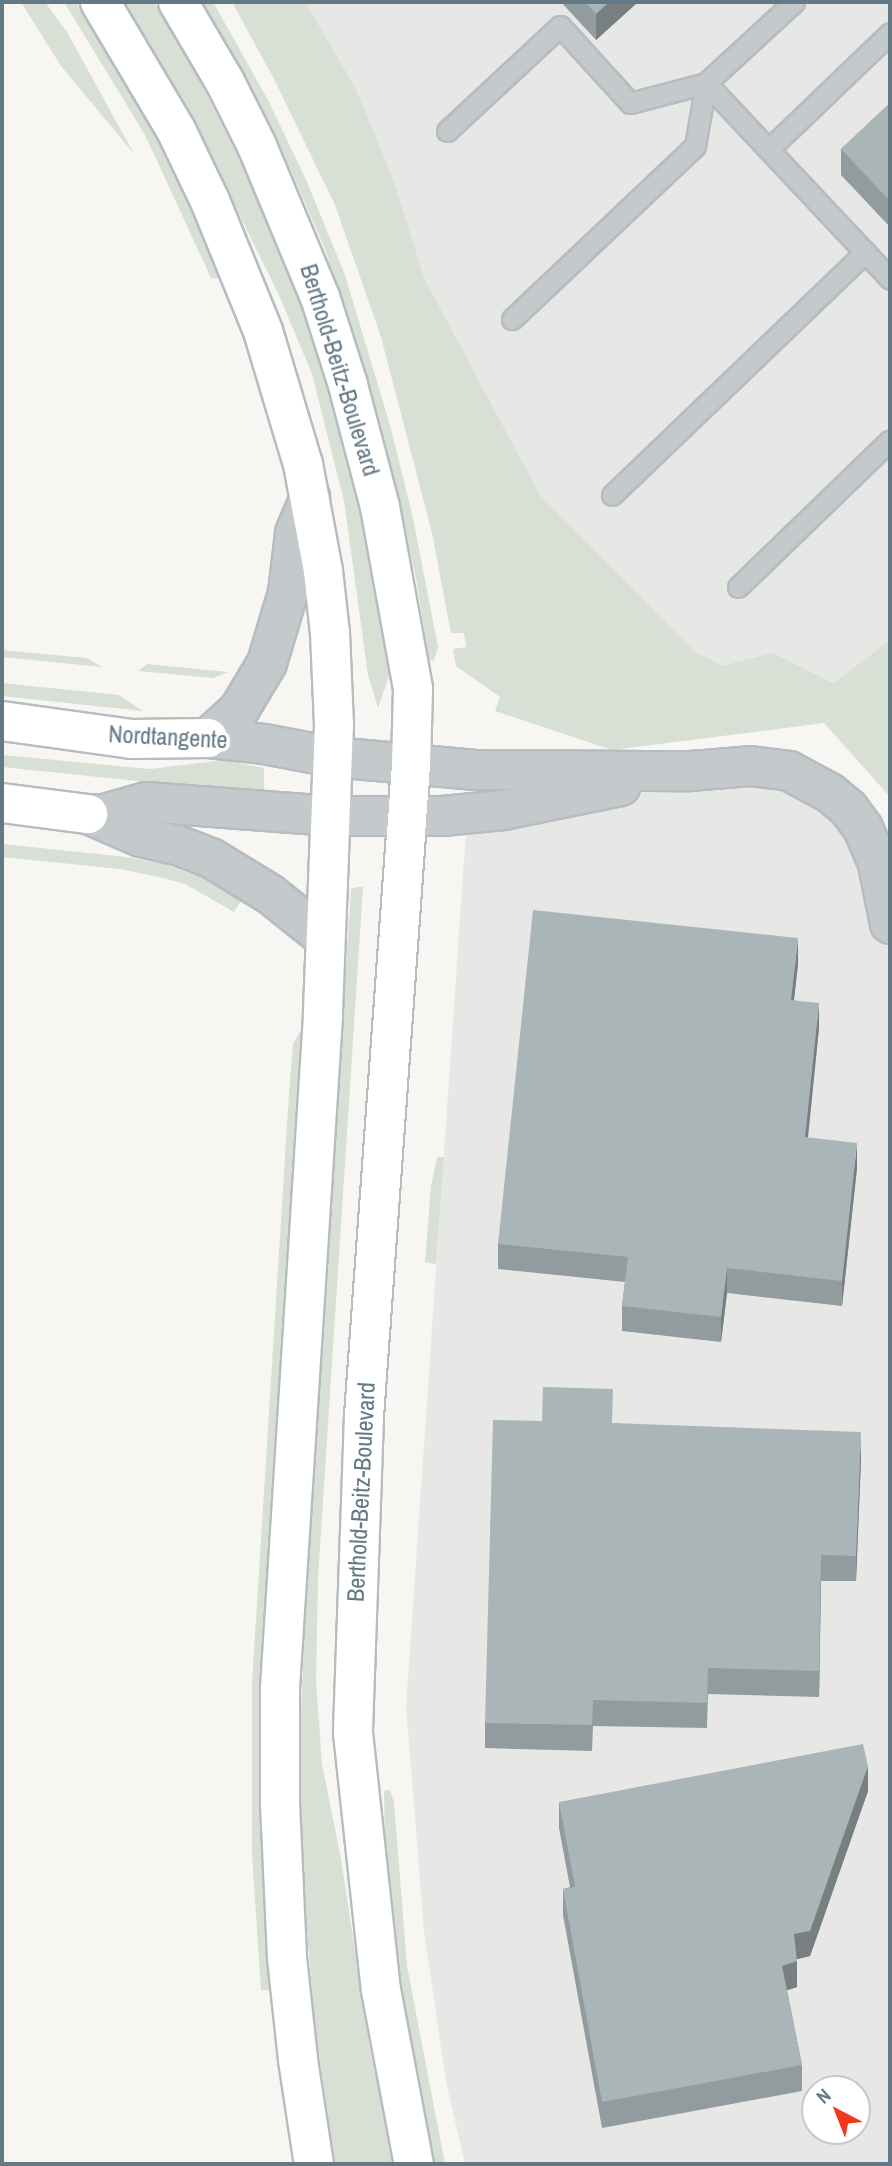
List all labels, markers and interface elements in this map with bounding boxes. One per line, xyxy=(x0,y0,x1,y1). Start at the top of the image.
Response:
street label: Berthold-Beitz-Boulevard xyxy=(294,261,386,479)
street label: Nordtangente xyxy=(108,719,228,755)
street label: Berthold-Beitz-Boulevard xyxy=(341,1381,381,1603)
north arrow xyxy=(801,2075,871,2145)
text: N xyxy=(810,2082,836,2109)

